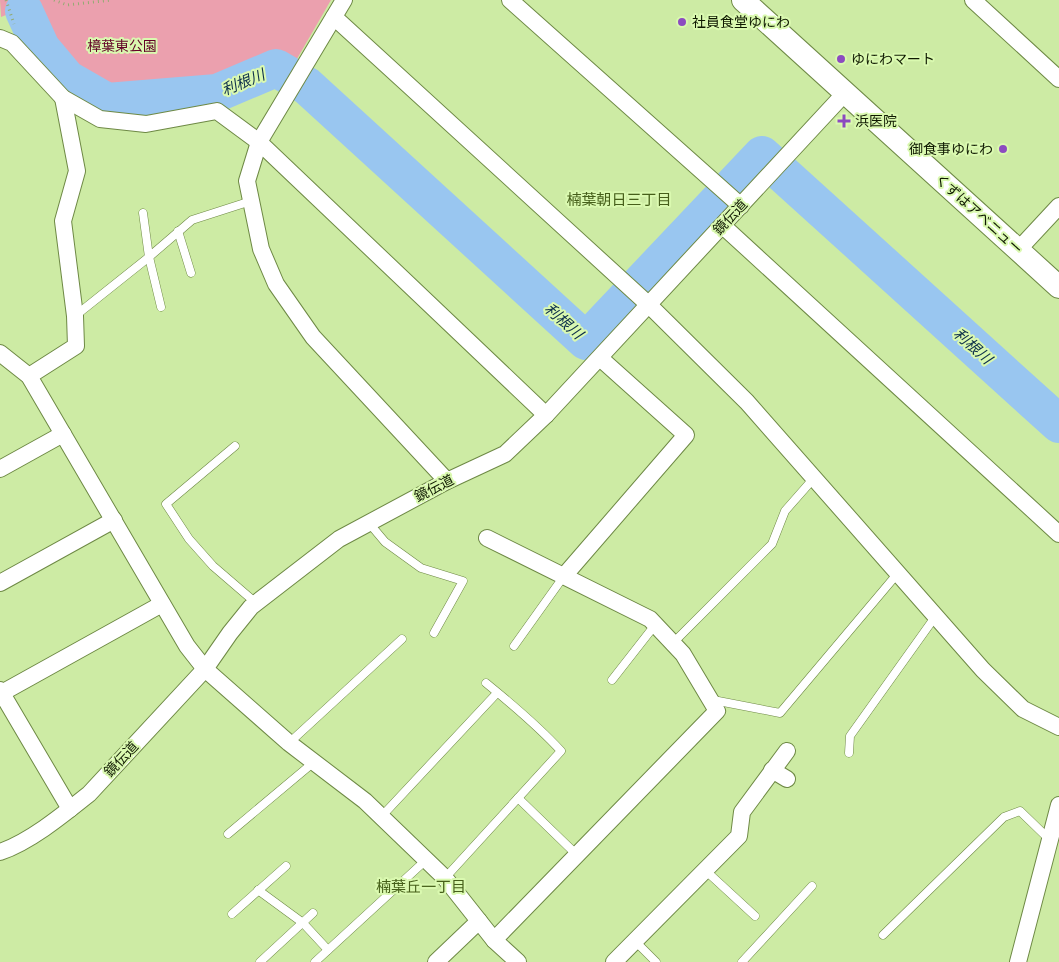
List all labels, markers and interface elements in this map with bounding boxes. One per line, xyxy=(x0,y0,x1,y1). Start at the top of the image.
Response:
place label: 社員食堂ゆにわ xyxy=(692,13,790,31)
marker: 社員食堂ゆにわ xyxy=(676,16,688,28)
park label: 樟葉東公園 xyxy=(87,37,157,55)
place label: ゆにわマート xyxy=(851,50,935,68)
marker: ゆにわマート xyxy=(835,53,847,65)
water label: 利根川 xyxy=(219,64,269,99)
place label: 浜医院 xyxy=(855,112,897,130)
marker: 浜医院 xyxy=(837,114,851,128)
place label: 御食事ゆにわ xyxy=(909,140,993,158)
marker: 御食事ゆにわ xyxy=(997,143,1009,155)
street label: くずはアベニュー xyxy=(931,170,1027,258)
district label: 楠葉朝日三丁目 xyxy=(566,190,672,209)
street label: 鏡伝道 xyxy=(709,196,751,238)
water label: 利根川 xyxy=(541,299,589,344)
water label: 利根川 xyxy=(950,324,998,369)
street label: 鏡伝道 xyxy=(411,470,457,506)
street label: 鏡伝道 xyxy=(100,738,142,780)
district label: 楠葉丘一丁目 xyxy=(376,877,466,896)

